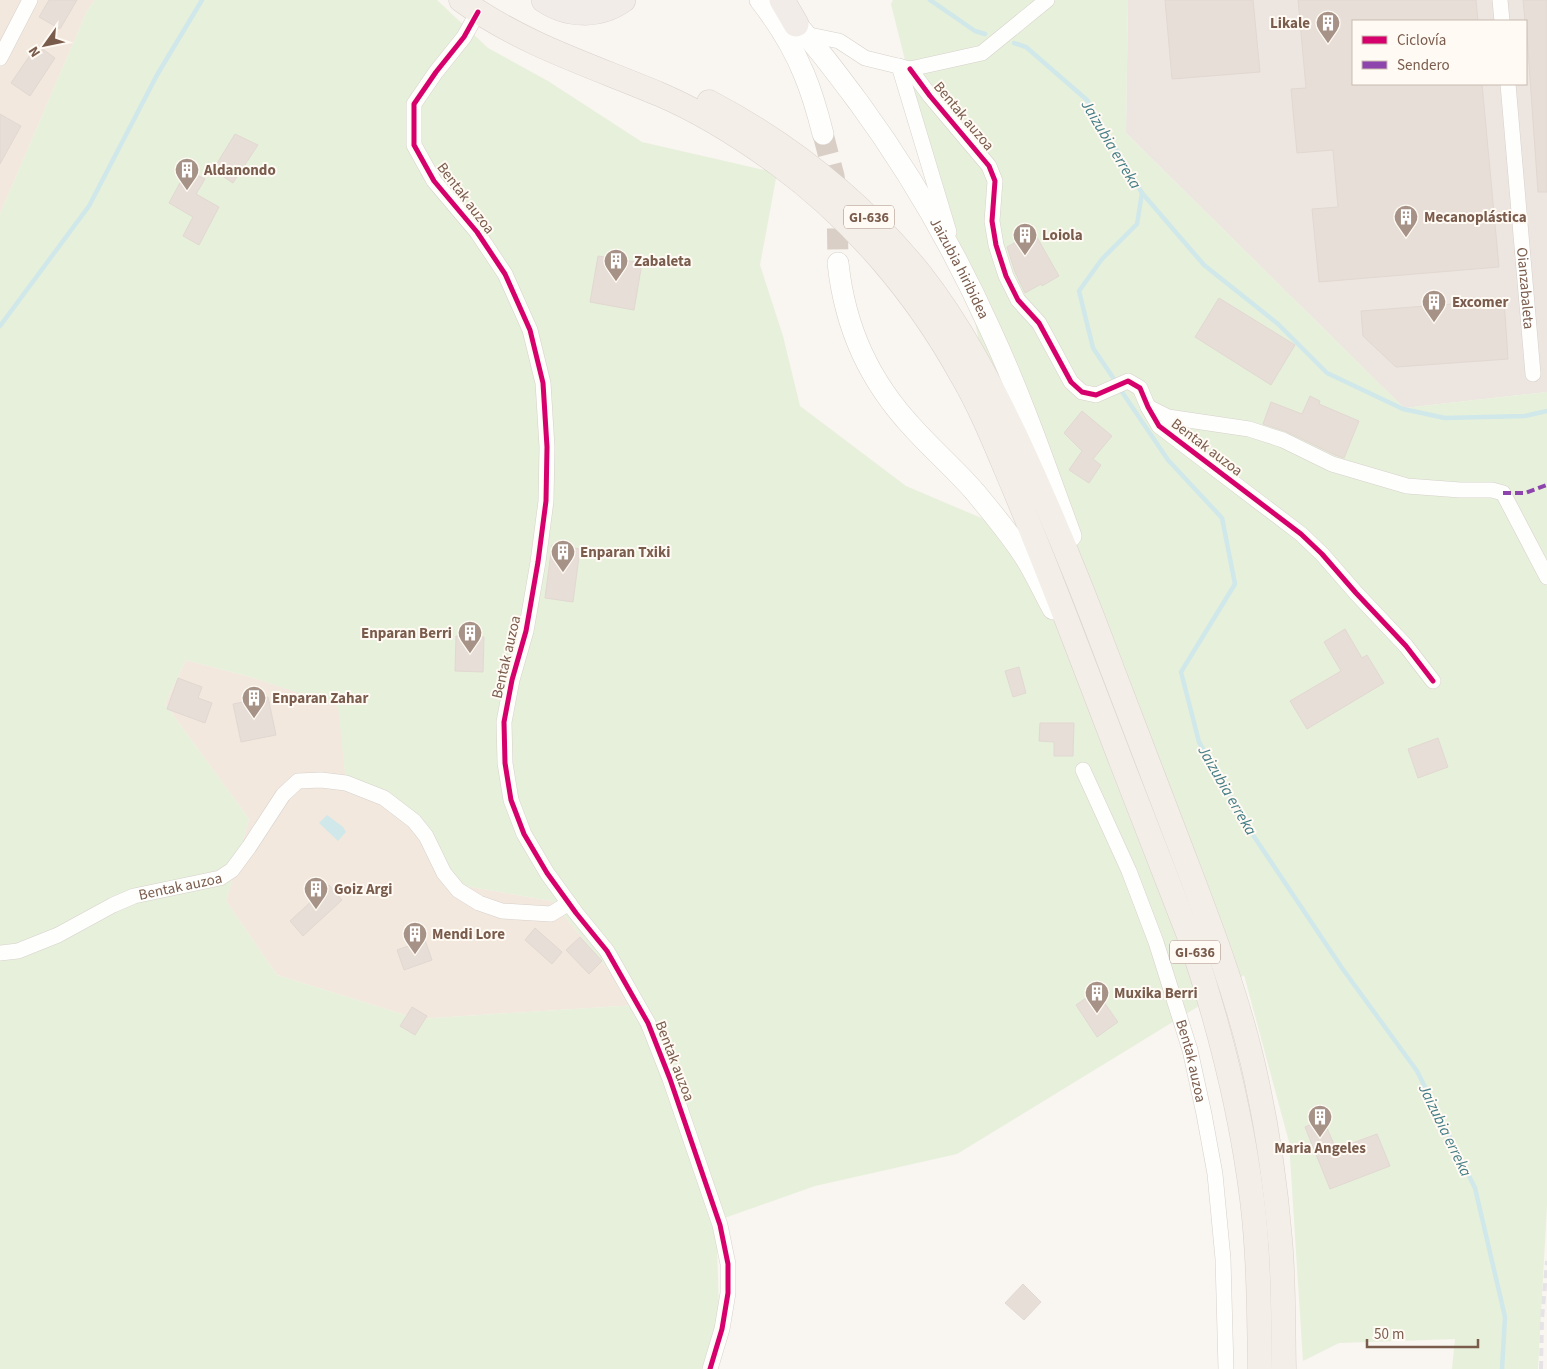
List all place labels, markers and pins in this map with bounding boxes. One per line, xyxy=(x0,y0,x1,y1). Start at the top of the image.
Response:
building icon: Likale xyxy=(1315,10,1341,44)
place label: Likale xyxy=(1270,13,1310,34)
building icon: Aldanondo xyxy=(174,157,200,191)
place label: Aldanondo xyxy=(203,160,276,181)
building icon: Mecanoplástica xyxy=(1393,204,1419,238)
place label: Mecanoplástica xyxy=(1424,207,1527,228)
building icon: Loiola xyxy=(1012,222,1038,256)
place label: Loiola xyxy=(1042,225,1083,246)
building icon: Zabaleta xyxy=(603,248,629,282)
place label: Zabaleta xyxy=(634,251,692,272)
building icon: Excomer xyxy=(1421,289,1447,323)
place label: Excomer xyxy=(1452,292,1508,313)
building icon: Enparan Txiki xyxy=(550,539,576,573)
place label: Enparan Txiki xyxy=(580,542,670,563)
building icon: Enparan Berri xyxy=(457,620,483,654)
place label: Enparan Berri xyxy=(361,623,452,644)
building icon: Enparan Zahar xyxy=(241,685,267,719)
place label: Enparan Zahar xyxy=(272,688,368,709)
building icon: Goiz Argi xyxy=(303,876,329,910)
place label: Goiz Argi xyxy=(334,879,393,900)
building icon: Mendi Lore xyxy=(402,921,428,955)
place label: Mendi Lore xyxy=(432,924,505,945)
building icon: Muxika Berri xyxy=(1084,980,1110,1014)
place label: Muxika Berri xyxy=(1114,983,1198,1004)
building icon: Maria Angeles xyxy=(1307,1104,1333,1138)
place label: Maria Angeles xyxy=(1274,1138,1366,1159)

